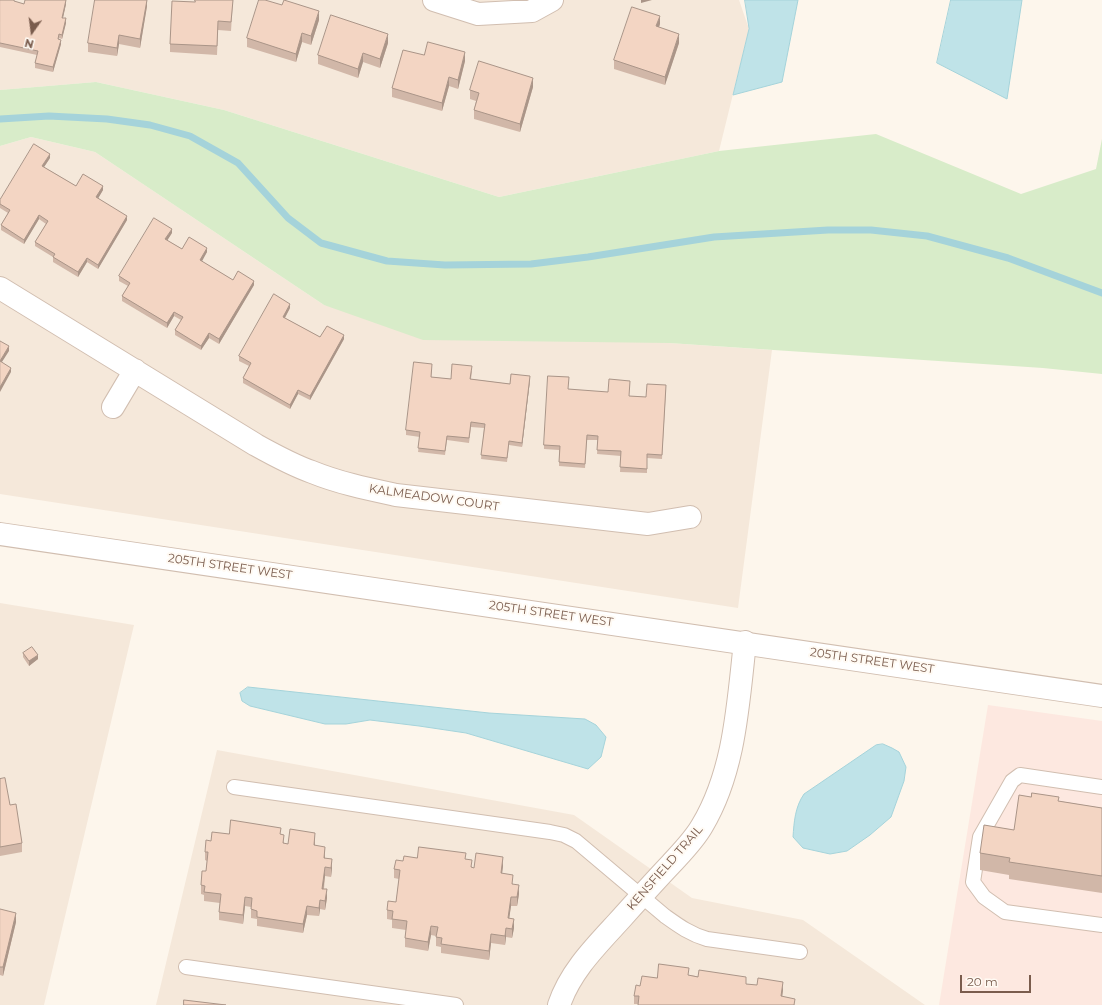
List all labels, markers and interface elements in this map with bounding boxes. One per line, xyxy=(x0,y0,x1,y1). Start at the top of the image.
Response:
north arrow xyxy=(12,12,52,52)
text: N xyxy=(23,36,35,52)
street label: KALMEADOW COURT xyxy=(368,482,500,514)
street label: 205TH STREET WEST xyxy=(167,551,293,583)
street label: 205TH STREET WEST xyxy=(488,598,614,630)
street label: 205TH STREET WEST xyxy=(809,645,935,677)
street label: KENSFIELD TRAIL xyxy=(624,823,706,913)
scale bar xyxy=(962,967,1033,993)
text: 20 m xyxy=(967,974,998,989)

